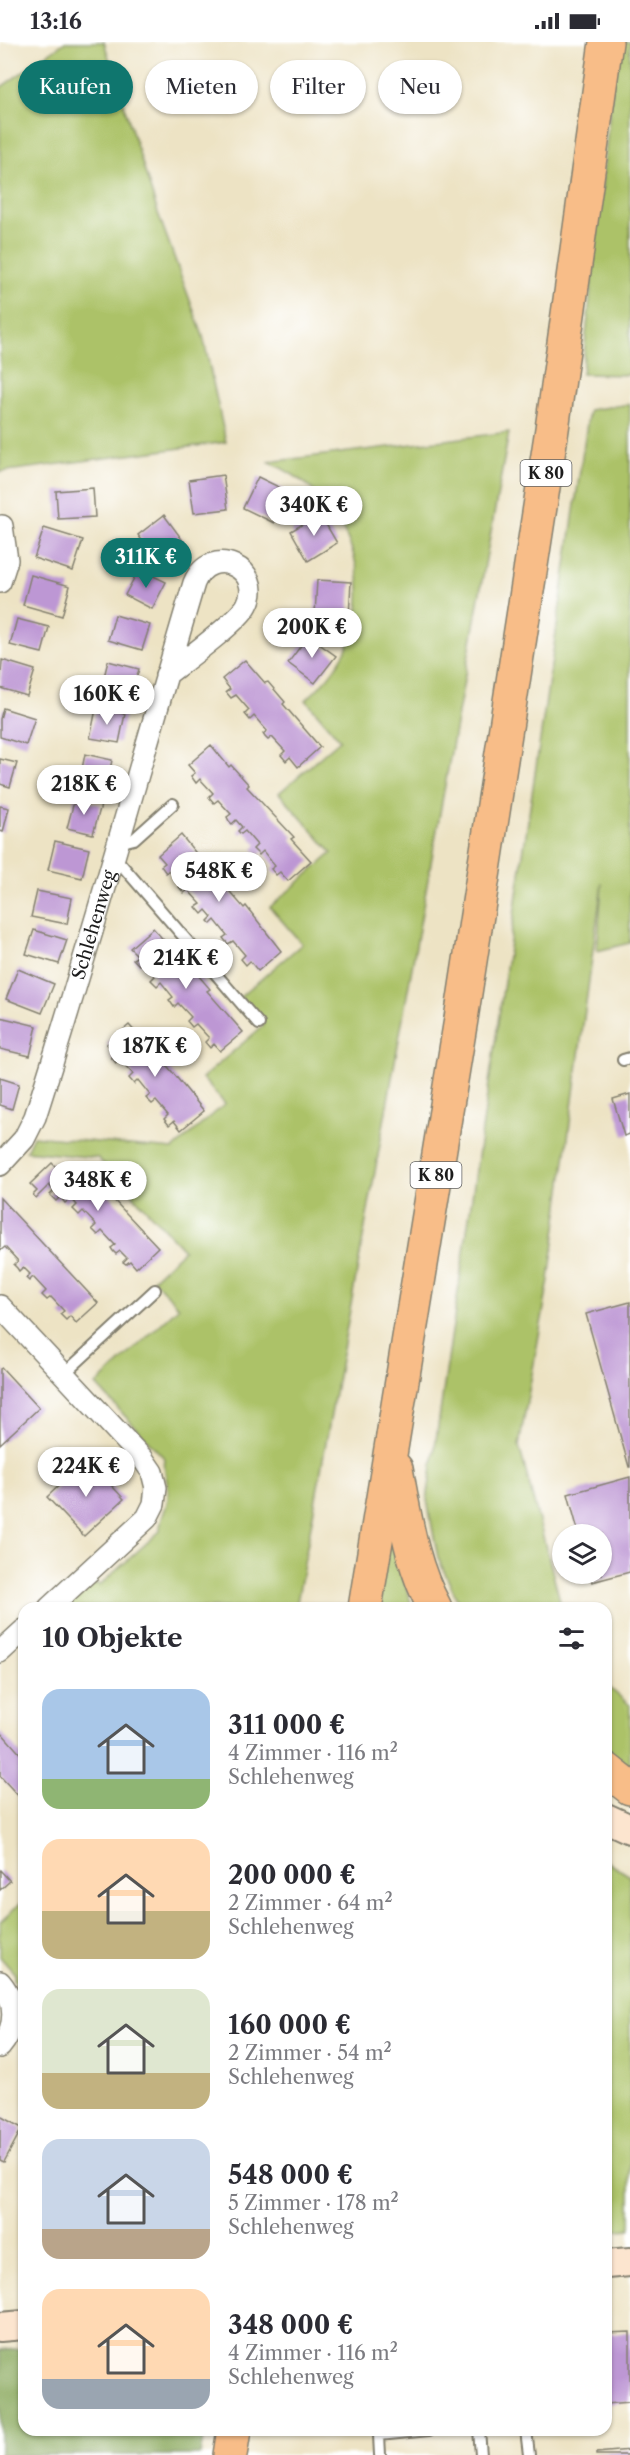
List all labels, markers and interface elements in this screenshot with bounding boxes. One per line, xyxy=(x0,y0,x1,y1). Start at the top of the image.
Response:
text: 13:16 xyxy=(30,8,82,35)
chip: Kaufen xyxy=(18,60,133,114)
chip: Mieten xyxy=(145,60,258,114)
chip: Filter xyxy=(270,60,366,114)
chip: Neu xyxy=(378,60,462,114)
road number: K 80 xyxy=(520,460,572,486)
pin: 340K € xyxy=(265,486,363,537)
text: 340K € xyxy=(279,493,349,517)
pin: 311K € xyxy=(97,538,195,589)
text: 311K € xyxy=(115,545,177,569)
pin: 200K € xyxy=(263,608,361,659)
text: 200K € xyxy=(277,615,347,639)
pin: 160K € xyxy=(58,675,156,726)
text: 160K € xyxy=(74,682,140,706)
pin: 218K € xyxy=(35,765,133,816)
text: 218K € xyxy=(51,772,117,796)
pin: 548K € xyxy=(170,852,268,903)
text: 548K € xyxy=(185,859,253,883)
street label: Schlehenweg xyxy=(67,867,121,982)
pin: 214K € xyxy=(137,939,235,990)
text: 214K € xyxy=(153,946,219,970)
pin: 187K € xyxy=(106,1027,204,1078)
text: 187K € xyxy=(123,1034,187,1058)
pin: 348K € xyxy=(49,1161,147,1212)
road number: K 80 xyxy=(410,1162,462,1188)
text: 348K € xyxy=(64,1168,132,1192)
pin: 224K € xyxy=(37,1447,135,1498)
text: 224K € xyxy=(52,1454,120,1478)
map controls xyxy=(552,1524,612,1584)
button: layers xyxy=(552,1524,612,1584)
text: 10 Objekte xyxy=(42,1622,183,1654)
icon: filters xyxy=(555,1622,588,1655)
text: 311 000 € xyxy=(228,1709,345,1741)
icon: home xyxy=(90,1713,162,1785)
text: 4 Zimmer · 116 m² xyxy=(228,1741,398,1765)
text: Schlehenweg xyxy=(228,1765,354,1789)
text: 200 000 € xyxy=(228,1859,356,1891)
icon: home xyxy=(90,1863,162,1935)
text: 2 Zimmer · 64 m² xyxy=(228,1891,393,1915)
text: Schlehenweg xyxy=(228,1915,354,1939)
text: 160 000 € xyxy=(228,2009,351,2041)
icon: home xyxy=(90,2013,162,2085)
text: 2 Zimmer · 54 m² xyxy=(228,2041,392,2065)
text: Schlehenweg xyxy=(228,2065,354,2089)
text: 548 000 € xyxy=(228,2159,353,2191)
icon: home xyxy=(90,2163,162,2235)
text: 5 Zimmer · 178 m² xyxy=(228,2191,399,2215)
text: Schlehenweg xyxy=(228,2215,354,2239)
text: 348 000 € xyxy=(228,2309,353,2341)
icon: home xyxy=(90,2313,162,2385)
text: 4 Zimmer · 116 m² xyxy=(228,2341,398,2365)
text: Schlehenweg xyxy=(228,2365,354,2389)

